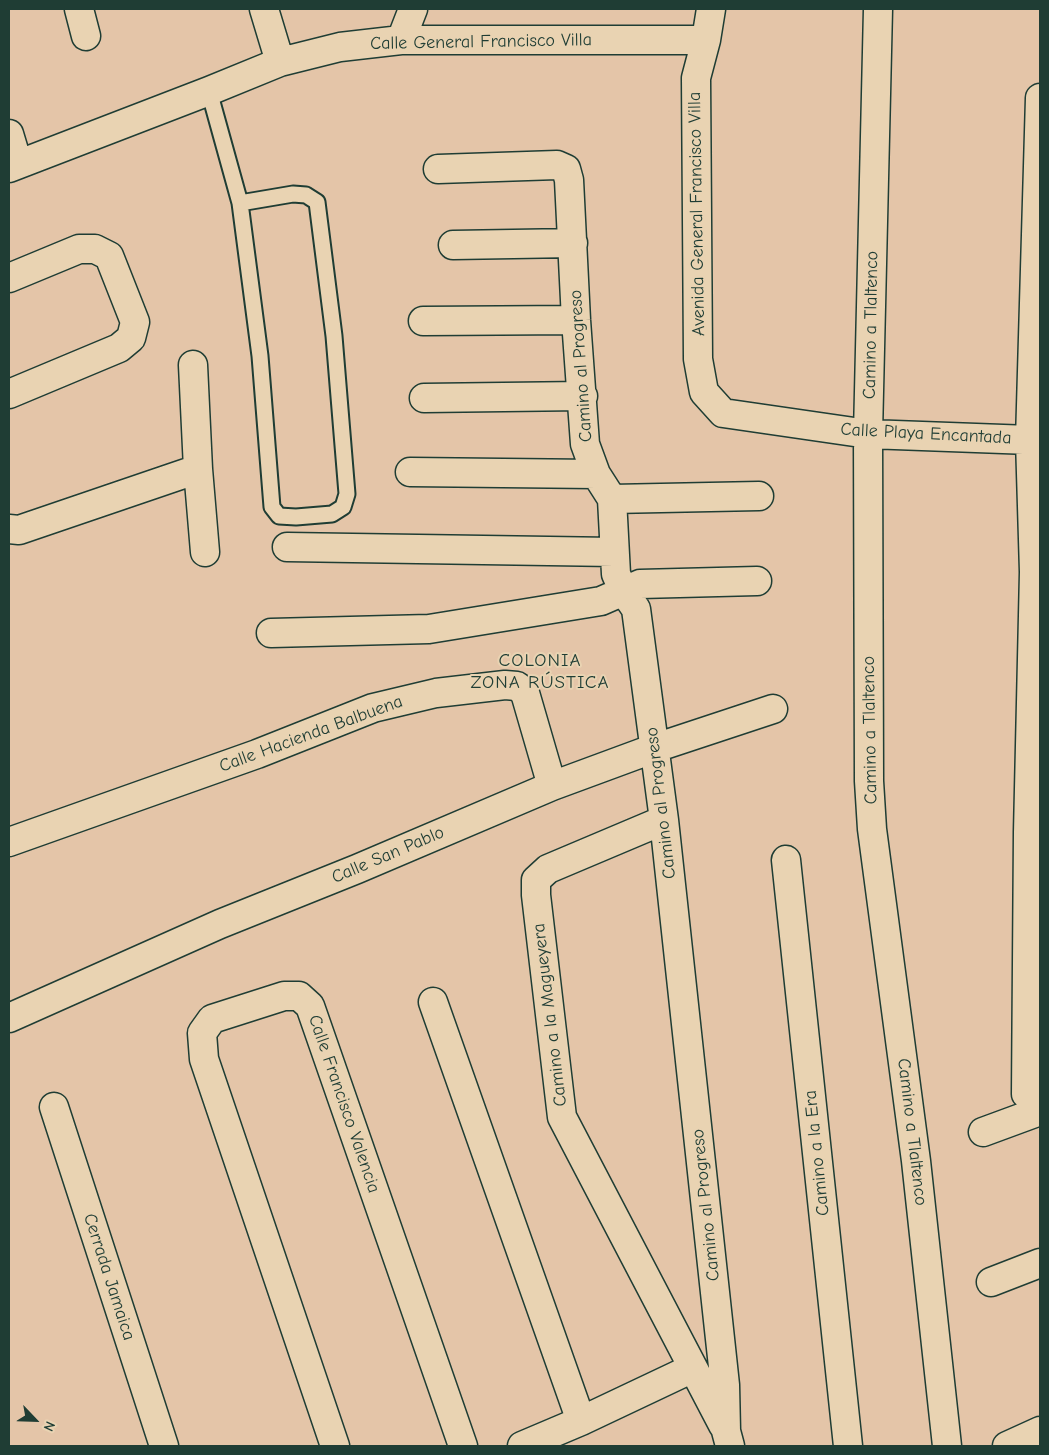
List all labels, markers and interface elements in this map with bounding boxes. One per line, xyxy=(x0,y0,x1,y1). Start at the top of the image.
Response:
street label: Calle General Francisco Villa xyxy=(370,29,592,55)
street label: Avenida General Francisco Villa xyxy=(684,92,710,336)
street label: Camino a Tlaltenco xyxy=(859,251,883,399)
street label: Camino al Progreso xyxy=(565,289,597,443)
street label: Calle Playa Encantada xyxy=(840,419,1012,449)
district label: COLONIA ZONA RÚSTICA xyxy=(469,650,611,694)
street label: Camino a Tlaltenco xyxy=(858,656,882,804)
street label: Calle Hacienda Balbuena xyxy=(216,691,406,777)
street label: Camino al Progreso xyxy=(641,726,681,880)
street label: Calle San Pablo xyxy=(328,822,448,888)
street label: Camino a la Magueyera xyxy=(528,922,572,1108)
street label: Calle Francisco Valencia xyxy=(303,1012,385,1196)
street label: Camino a Tlaltenco xyxy=(892,1057,932,1207)
street label: Camino a la Era xyxy=(800,1089,834,1217)
street label: Camino al Progreso xyxy=(687,1128,725,1282)
street label: Cerrada Jamaica xyxy=(78,1211,140,1343)
north arrow xyxy=(10,1395,60,1445)
text: N xyxy=(40,1419,59,1434)

